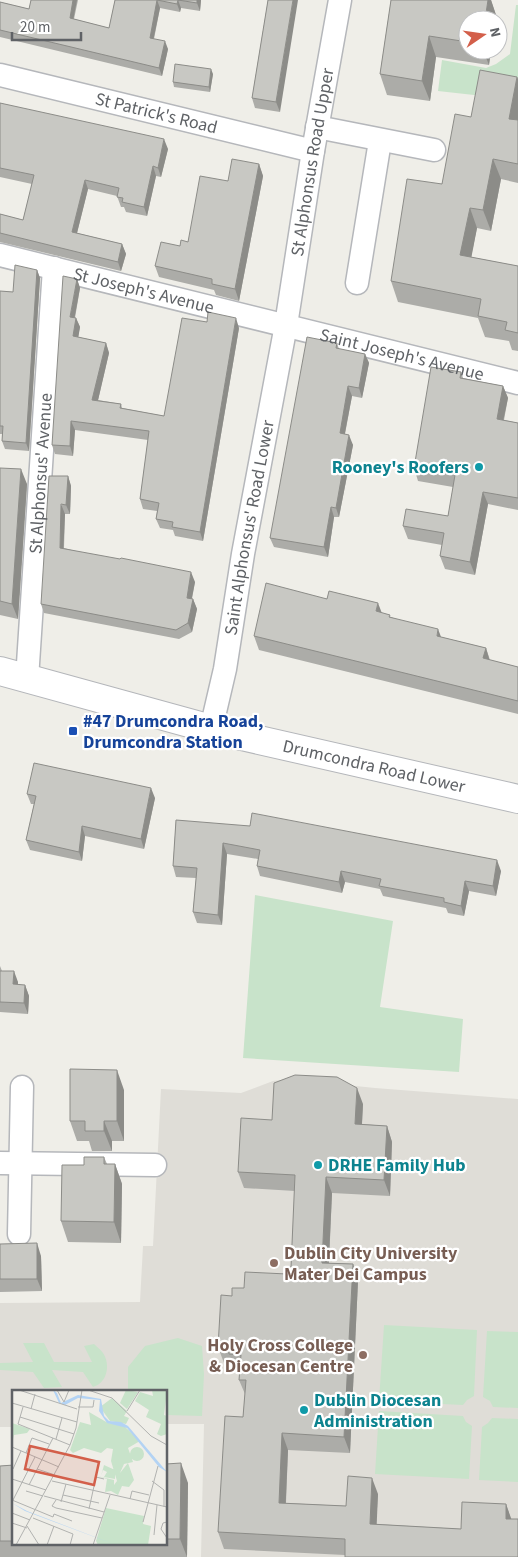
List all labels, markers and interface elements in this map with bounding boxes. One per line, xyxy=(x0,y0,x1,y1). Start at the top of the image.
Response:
scale bar xyxy=(12,10,81,42)
north arrow xyxy=(458,10,508,60)
text: 20 m xyxy=(20,17,50,38)
text: N xyxy=(484,26,505,39)
street label: St Alphonsus Road Upper xyxy=(285,65,341,258)
street label: St Patrick's Road xyxy=(93,87,220,140)
street label: St Joseph's Avenue xyxy=(71,262,217,320)
street label: Saint Joseph's Avenue xyxy=(317,322,486,387)
street label: St Alphonsus' Avenue xyxy=(23,392,59,555)
street label: Saint Alphonsus' Road Lower xyxy=(218,417,281,637)
place label: Rooney's Roofers xyxy=(332,455,469,480)
marker: Rooney's Roofers xyxy=(473,461,485,473)
place label: #47 Drumcondra Road, Drumcondra Station xyxy=(83,709,263,755)
marker: #47 Drumcondra Road, Drumcondra Station xyxy=(67,725,79,737)
street label: Drumcondra Road Lower xyxy=(280,734,468,800)
place label: DRHE Family Hub xyxy=(328,1153,465,1178)
marker: DRHE Family Hub xyxy=(312,1159,324,1171)
place label: Dublin City University Mater Dei Campus xyxy=(284,1241,458,1287)
marker: Dublin City University Mater Dei Campus xyxy=(268,1257,280,1269)
place label: Holy Cross College & Diocesan Centre xyxy=(207,1333,353,1379)
marker: Holy Cross College & Diocesan Centre xyxy=(357,1349,369,1361)
place label: Dublin Diocesan Administration xyxy=(313,1388,441,1434)
inset map xyxy=(12,1390,168,1544)
marker: Dublin Diocesan Administration xyxy=(298,1404,310,1416)

